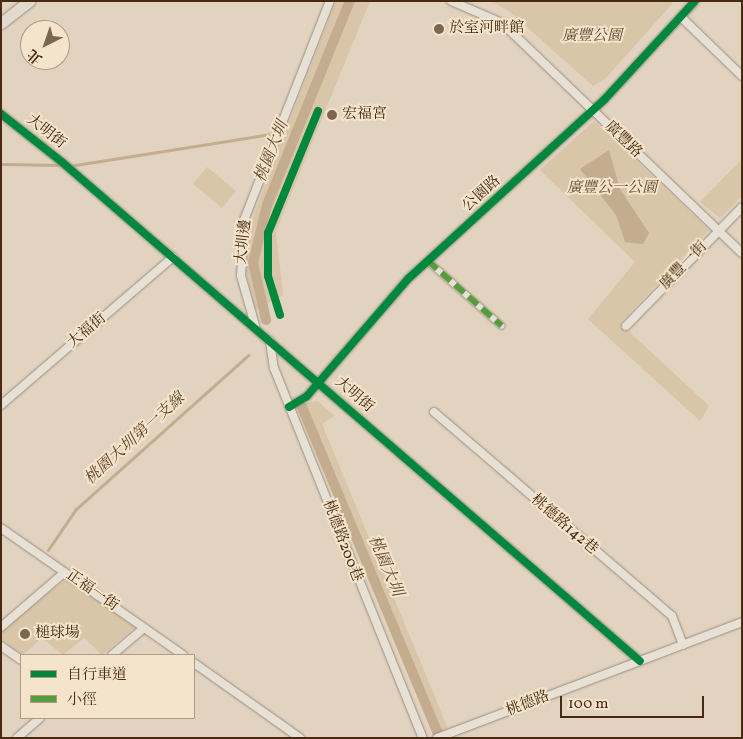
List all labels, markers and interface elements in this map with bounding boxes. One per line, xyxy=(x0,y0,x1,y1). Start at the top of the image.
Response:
north arrow xyxy=(20,20,70,70)
place label: 於室河畔館 xyxy=(449,20,524,38)
marker: 於室河畔館 xyxy=(433,23,445,35)
park label: 廣豐公園 xyxy=(562,28,622,46)
text: 北 xyxy=(24,44,47,68)
place label: 宏福宮 xyxy=(342,106,387,124)
marker: 宏福宮 xyxy=(326,109,338,121)
street label: 大明街 xyxy=(23,111,69,153)
street label: 廣豐路 xyxy=(601,118,645,162)
water label: 桃園大圳 xyxy=(251,119,293,185)
street label: 公園路 xyxy=(459,172,505,216)
park label: 廣豐公一公園 xyxy=(567,180,657,198)
street label: 大圳邊 xyxy=(233,219,255,265)
street label: 廣豐一街 xyxy=(657,238,711,294)
street label: 大福街 xyxy=(64,310,110,352)
street label: 大明街 xyxy=(331,373,377,417)
water label: 桃園大圳第一支線 xyxy=(81,389,189,489)
street label: 桃德路142巷 xyxy=(527,491,601,559)
street label: 桃德路200巷 xyxy=(318,498,366,584)
water label: 桃園大圳 xyxy=(364,533,406,599)
street label: 正福一街 xyxy=(62,566,122,616)
place label: 槌球場 xyxy=(35,625,80,643)
marker: 槌球場 xyxy=(19,628,31,640)
legend xyxy=(20,654,195,719)
text: 自行車道 xyxy=(67,665,127,686)
scale bar xyxy=(563,686,707,718)
street label: 桃德路 xyxy=(504,688,552,720)
text: 小徑 xyxy=(67,690,97,711)
text: 100 m xyxy=(568,694,608,715)

